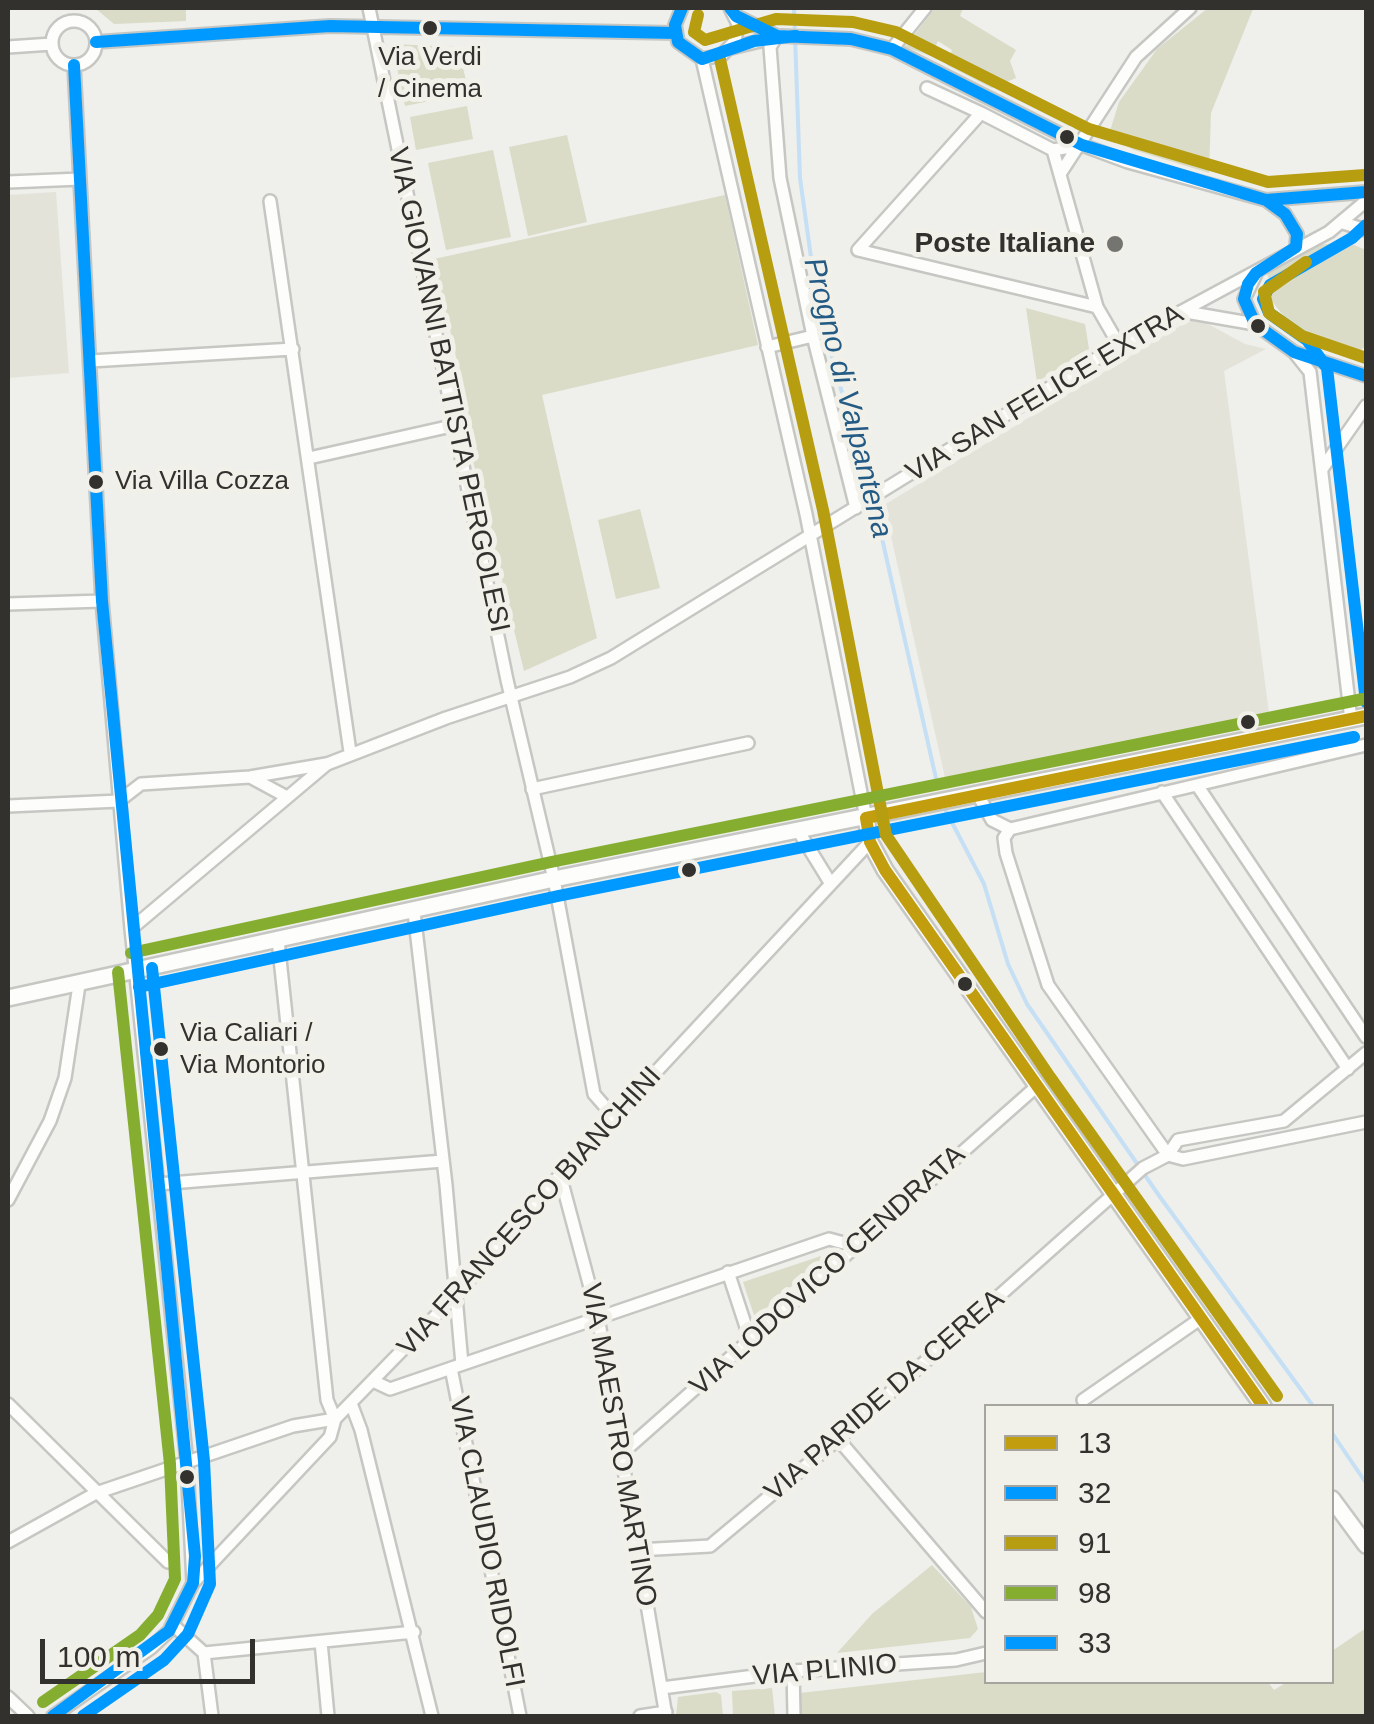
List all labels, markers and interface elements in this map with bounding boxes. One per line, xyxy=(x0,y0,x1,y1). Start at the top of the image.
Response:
marker: Via Verdi / Cinema xyxy=(420,18,440,38)
place label: Via Verdi / Cinema xyxy=(378,42,482,104)
unlabelled marker xyxy=(1057,127,1077,147)
street label: VIA GIOVANNI BATTISTA PERGOLESI xyxy=(380,145,516,635)
place label: Poste Italiane xyxy=(914,227,1095,261)
marker: Poste Italiane xyxy=(1104,233,1126,255)
water label: Progno di Valpantena xyxy=(795,254,899,542)
street label: VIA SAN FELICE EXTRA xyxy=(900,298,1190,490)
unlabelled marker xyxy=(1248,316,1268,336)
place label: Via Villa Cozza xyxy=(115,466,289,498)
marker: Via Villa Cozza xyxy=(86,472,106,492)
unlabelled marker xyxy=(1238,712,1258,732)
unlabelled marker xyxy=(679,860,699,880)
unlabelled marker xyxy=(955,974,975,994)
place label: Via Caliari / Via Montorio xyxy=(180,1018,325,1080)
marker: Via Caliari / Via Montorio xyxy=(151,1039,171,1059)
street label: VIA FRANCESCO BIANCHINI xyxy=(391,1060,669,1364)
street label: VIA LODOVICO CENDRATA xyxy=(684,1139,972,1403)
street label: VIA MAESTRO MARTINO xyxy=(573,1281,663,1609)
street label: VIA PARIDE DA CEREA xyxy=(759,1283,1011,1509)
street label: VIA CLAUDIO RIDOLFI xyxy=(441,1394,531,1690)
legend xyxy=(984,1404,1334,1684)
text: 13 xyxy=(1078,1426,1111,1459)
unlabelled marker xyxy=(177,1467,197,1487)
text: 32 xyxy=(1078,1476,1111,1509)
text: 91 xyxy=(1078,1526,1111,1559)
text: 98 xyxy=(1078,1576,1111,1609)
scale bar xyxy=(45,1619,260,1681)
text: 33 xyxy=(1078,1626,1111,1659)
text: 100 m xyxy=(57,1640,140,1673)
street label: VIA PLINIO xyxy=(751,1648,899,1694)

